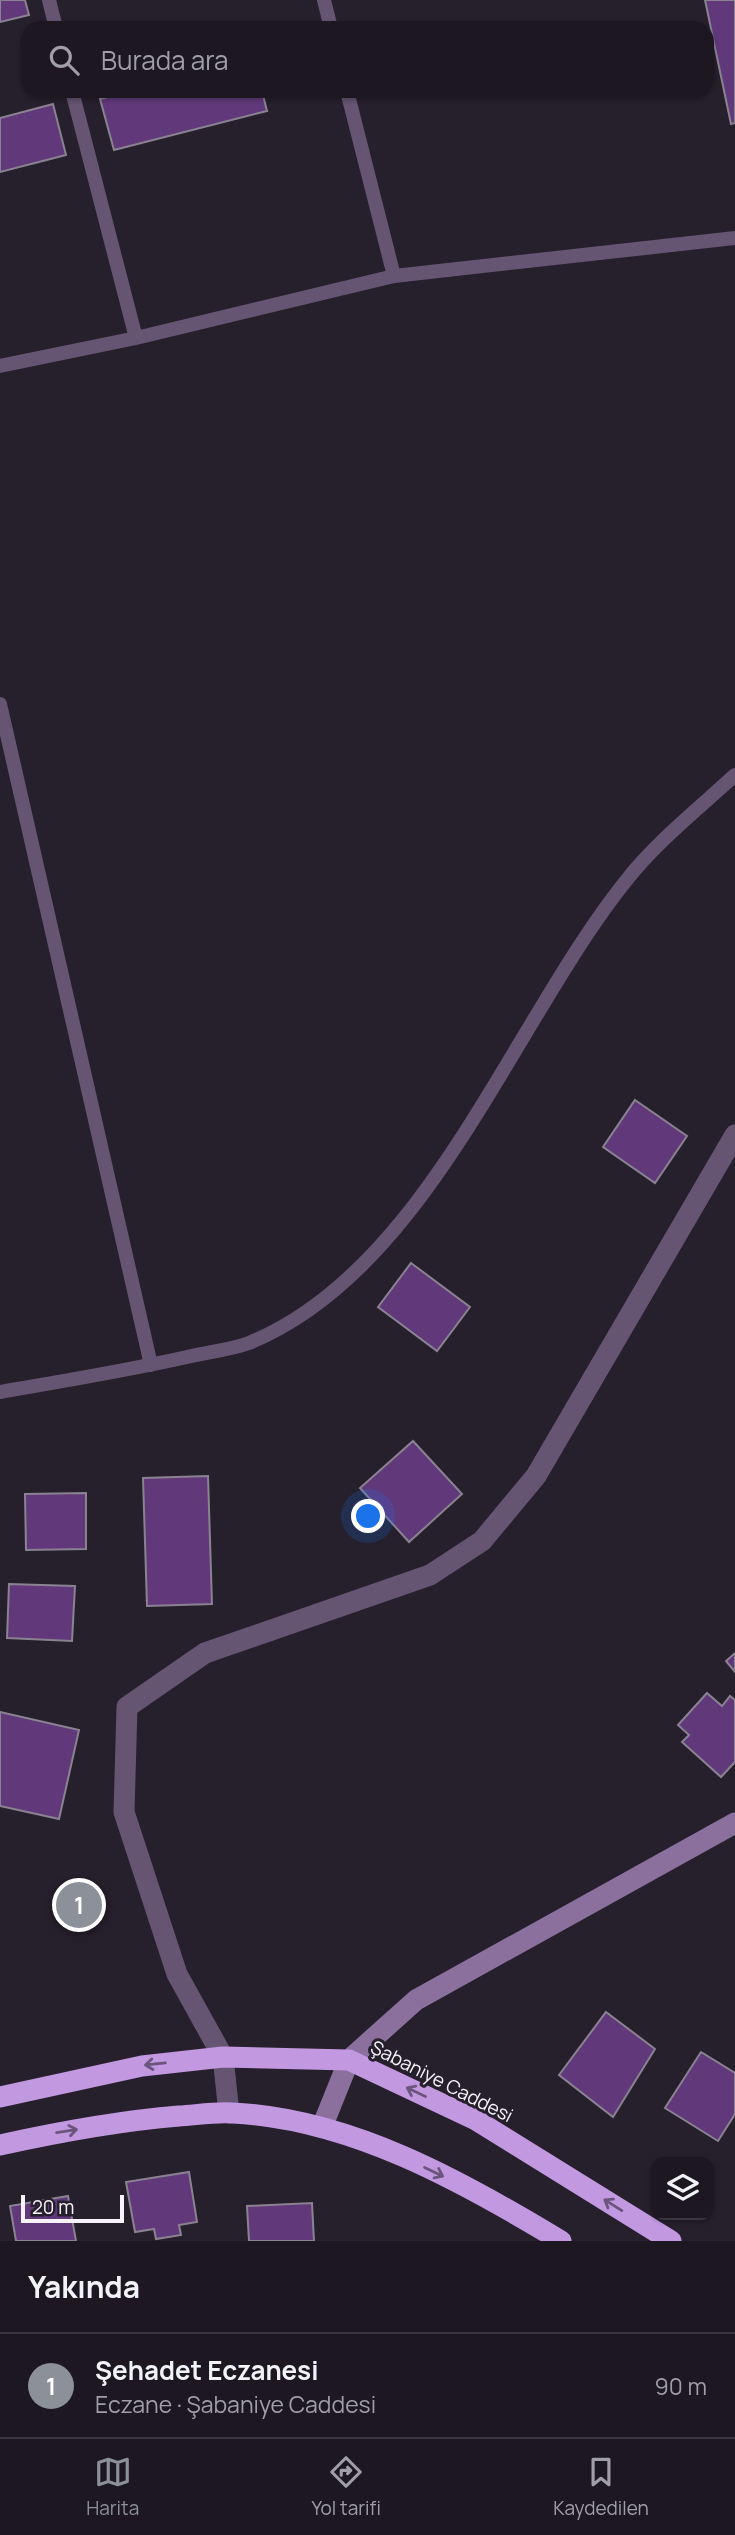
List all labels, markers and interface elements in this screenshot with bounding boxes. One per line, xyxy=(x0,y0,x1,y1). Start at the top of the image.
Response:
search box xyxy=(21,21,714,98)
icon: search xyxy=(45,41,83,79)
text: Burada ara xyxy=(101,42,228,78)
your location xyxy=(351,1499,385,1533)
pin: 1 xyxy=(56,1879,102,1931)
street label: Şabaniye Caddesi xyxy=(366,2034,518,2128)
one-way arrow xyxy=(144,2058,167,2071)
one-way arrow xyxy=(406,2084,427,2098)
one-way arrow xyxy=(55,2124,78,2137)
map controls xyxy=(651,2157,714,2220)
button: layers xyxy=(651,2157,714,2220)
one-way arrow xyxy=(423,2166,444,2179)
scale bar xyxy=(21,2192,124,2224)
text: 20 m xyxy=(32,2194,74,2220)
one-way arrow xyxy=(603,2198,623,2212)
text: Yakında xyxy=(28,2266,140,2307)
text: Şehadet Eczanesi xyxy=(95,2352,318,2388)
text: 1 xyxy=(46,2370,56,2402)
text: 90 m xyxy=(655,2370,707,2402)
text: Eczane · Şabaniye Caddesi xyxy=(95,2388,376,2420)
tab: Harita xyxy=(86,2453,139,2521)
tab: Yol tarifi xyxy=(312,2453,381,2521)
tab: Kaydedilen xyxy=(553,2453,649,2521)

